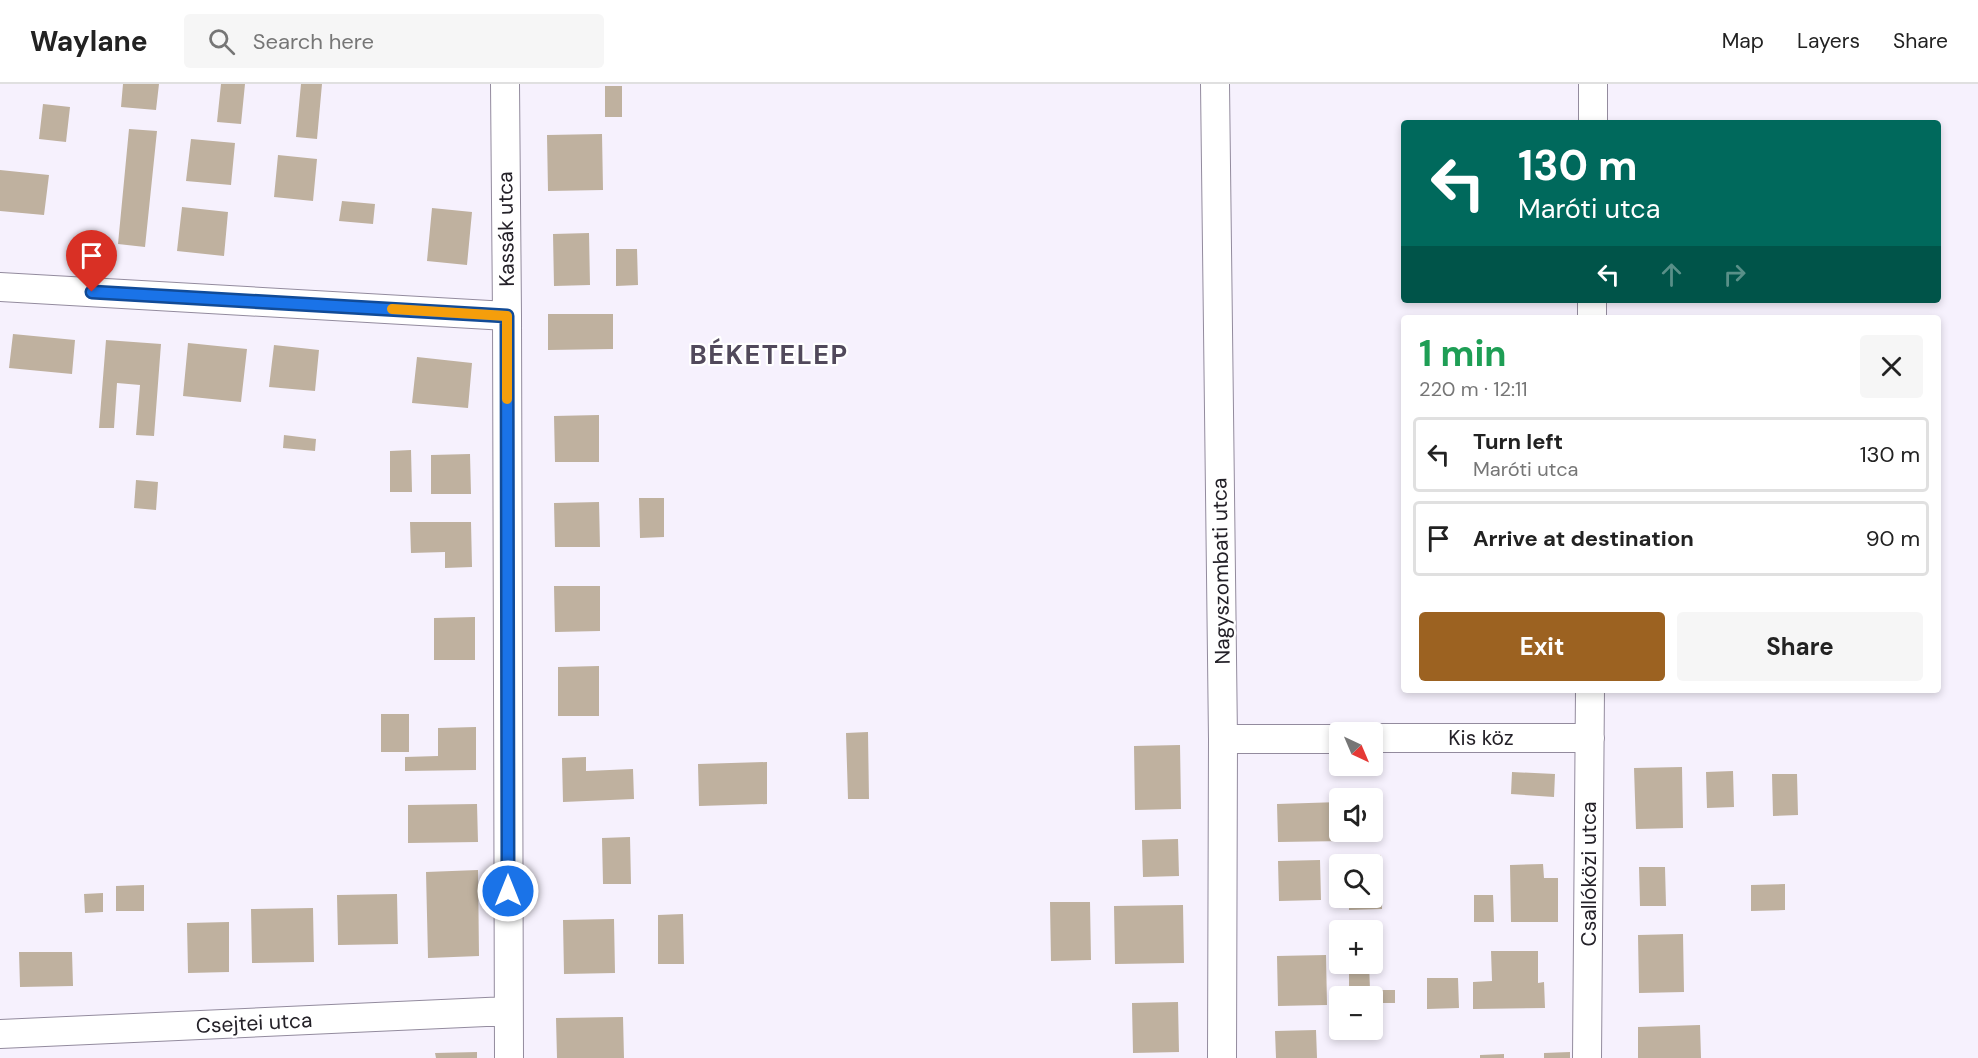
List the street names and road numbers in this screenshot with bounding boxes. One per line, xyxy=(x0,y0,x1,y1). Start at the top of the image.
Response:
street label: Kassák utca xyxy=(491,171,521,287)
street label: Nagyszombati utca xyxy=(1205,477,1237,665)
street label: Kis köz xyxy=(1448,724,1514,752)
street label: Csallóközi utca xyxy=(1575,802,1603,946)
street label: Csejtei utca xyxy=(195,1006,313,1040)

